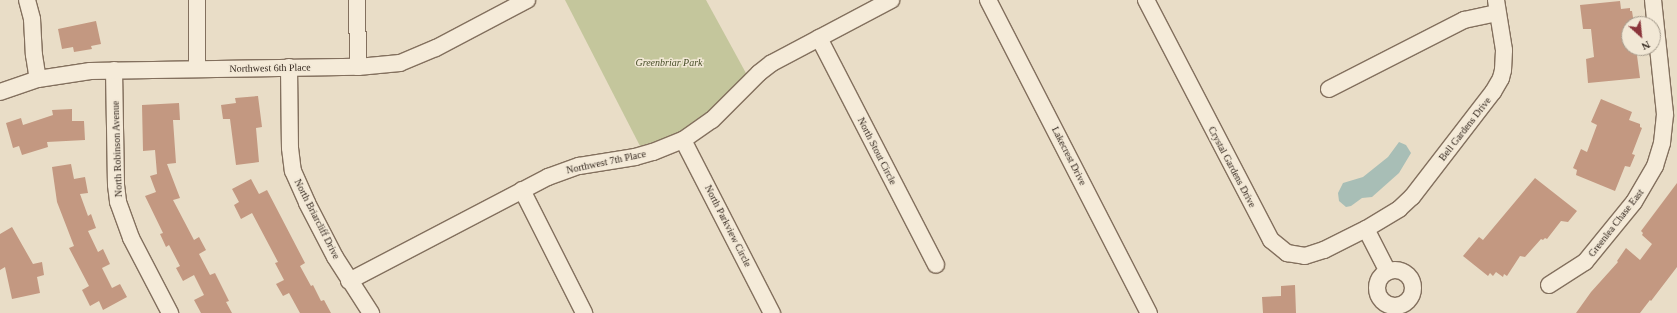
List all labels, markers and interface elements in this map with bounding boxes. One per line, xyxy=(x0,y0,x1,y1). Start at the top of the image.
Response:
north arrow xyxy=(1621,16,1661,56)
text: N xyxy=(1640,39,1652,53)
park label: Greenbriar Park xyxy=(635,57,703,69)
street label: Northwest 6th Place xyxy=(229,61,311,75)
street label: Bell Gardens Drive xyxy=(1436,95,1494,163)
street label: North Robinson Avenue xyxy=(109,100,125,198)
street label: North Stout Circle xyxy=(855,115,899,187)
street label: Crystal Gardens Drive xyxy=(1206,124,1258,210)
street label: Lakecrest Drive xyxy=(1049,125,1089,187)
street label: Northwest 7th Place xyxy=(565,148,647,176)
street label: North Briarcliff Drive xyxy=(292,177,342,261)
street label: North Parkview Circle xyxy=(702,183,754,269)
street label: Greenlea Chase East xyxy=(1586,187,1646,259)

